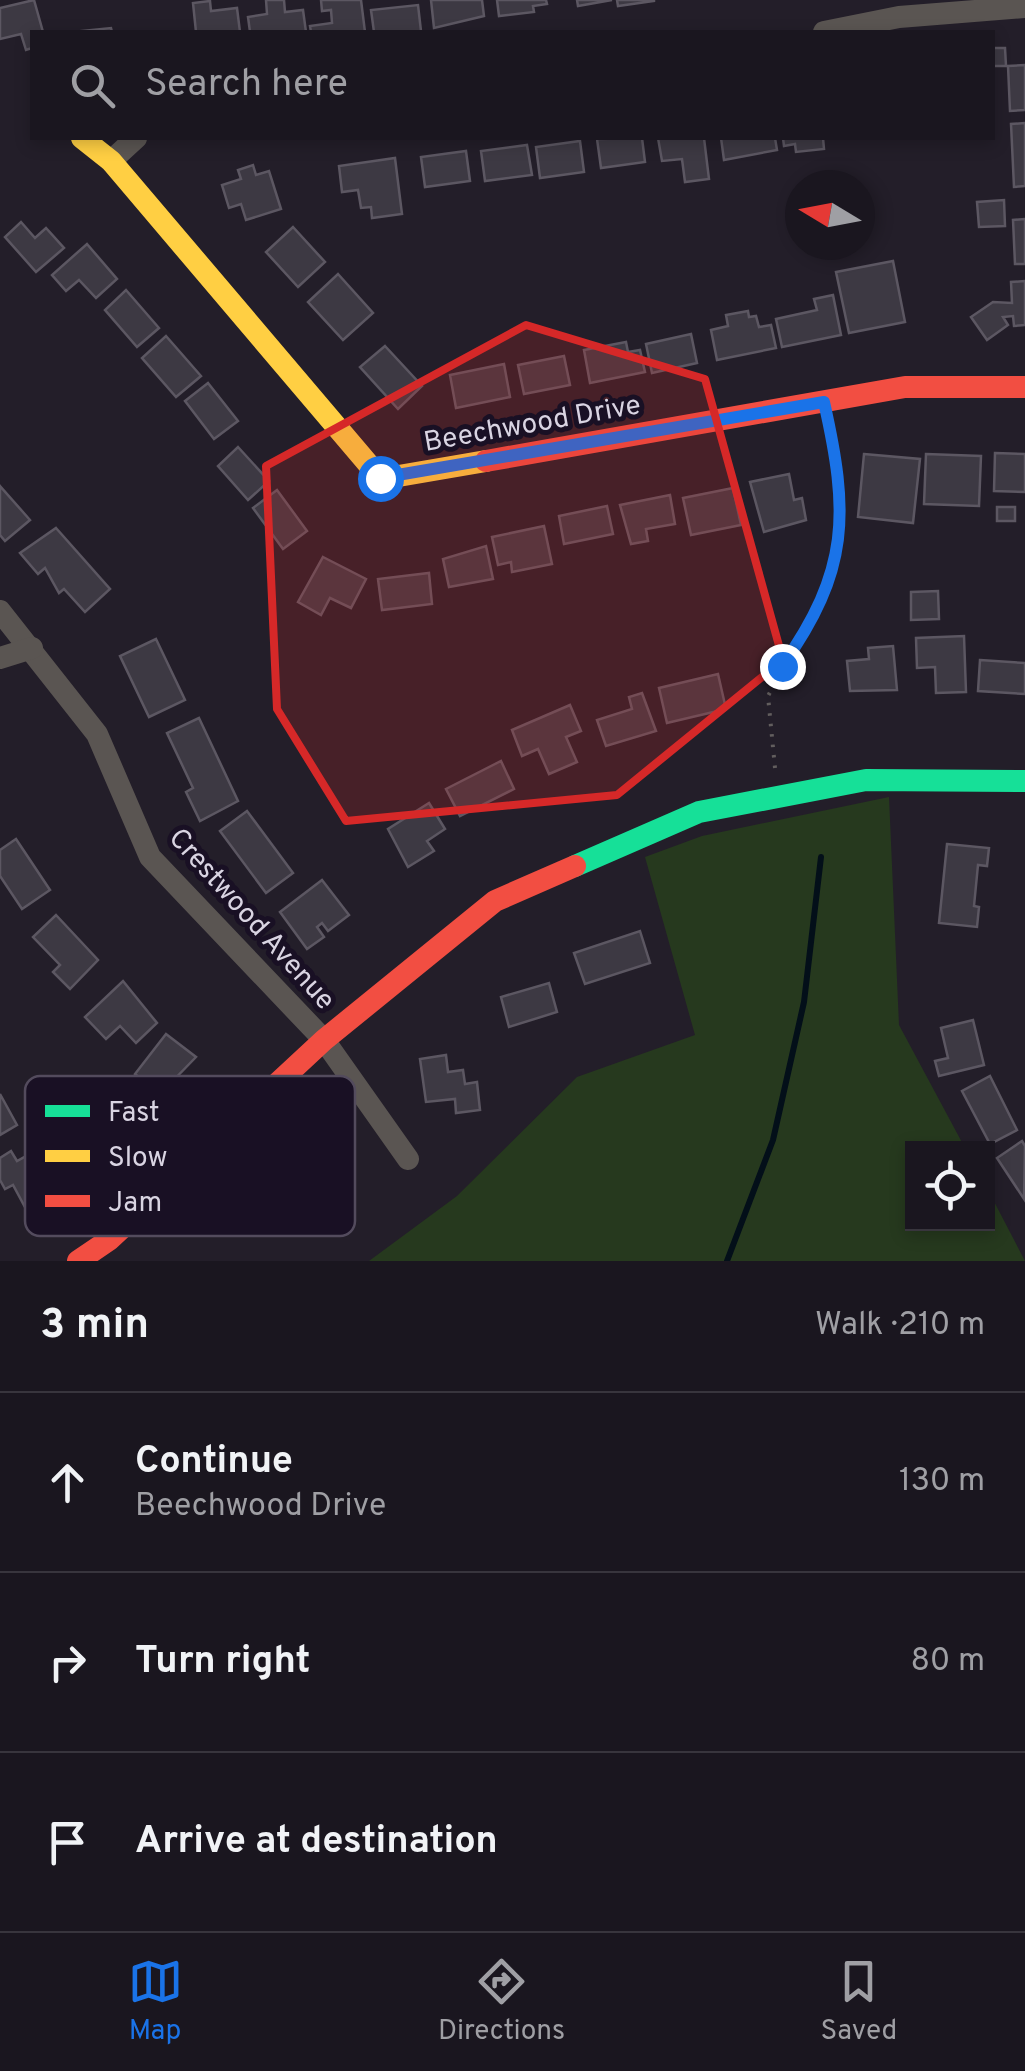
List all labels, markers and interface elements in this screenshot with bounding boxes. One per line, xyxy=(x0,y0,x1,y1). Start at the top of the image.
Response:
search box xyxy=(30,30,995,140)
icon: search xyxy=(65,58,120,113)
text: Search here xyxy=(145,61,348,110)
north arrow xyxy=(785,170,875,260)
street label: Beechwood Drive xyxy=(421,388,644,462)
route start xyxy=(358,456,404,502)
route end xyxy=(760,644,806,690)
street label: Crestwood Avenue xyxy=(160,821,342,1019)
legend xyxy=(25,1076,355,1236)
text: Fast xyxy=(108,1096,160,1132)
text: Slow xyxy=(108,1141,167,1177)
map controls xyxy=(905,1141,995,1231)
button: locate xyxy=(905,1141,995,1231)
text: Jam xyxy=(108,1186,162,1222)
text: 3 min xyxy=(40,1300,149,1353)
text: Walk · 210 m xyxy=(815,1306,985,1346)
text: Continue xyxy=(135,1438,293,1487)
icon: ahead xyxy=(40,1455,95,1510)
text: 130 m xyxy=(899,1462,985,1502)
text: Beechwood Drive xyxy=(135,1487,386,1527)
icon: right xyxy=(40,1635,95,1690)
text: Turn right xyxy=(135,1638,310,1687)
text: 80 m xyxy=(911,1642,985,1682)
icon: arrive xyxy=(40,1815,95,1870)
text: Arrive at destination xyxy=(135,1818,498,1867)
tab: Map xyxy=(128,1954,183,2050)
tab: Directions xyxy=(438,1954,565,2050)
tab: Saved xyxy=(820,1954,897,2050)

